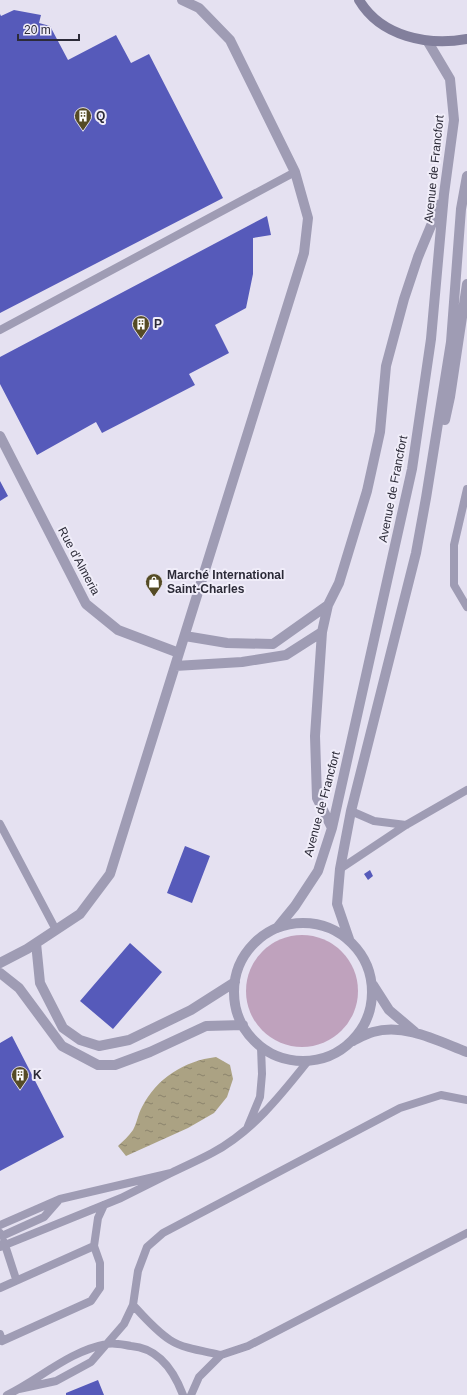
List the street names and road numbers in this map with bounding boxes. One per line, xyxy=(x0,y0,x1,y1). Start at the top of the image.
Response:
street label: Avenue de Francfort xyxy=(421,114,447,224)
street label: Avenue de Francfort xyxy=(376,434,410,544)
street label: Rue d'Almeria xyxy=(55,525,103,598)
street label: Avenue de Francfort xyxy=(301,749,343,858)

